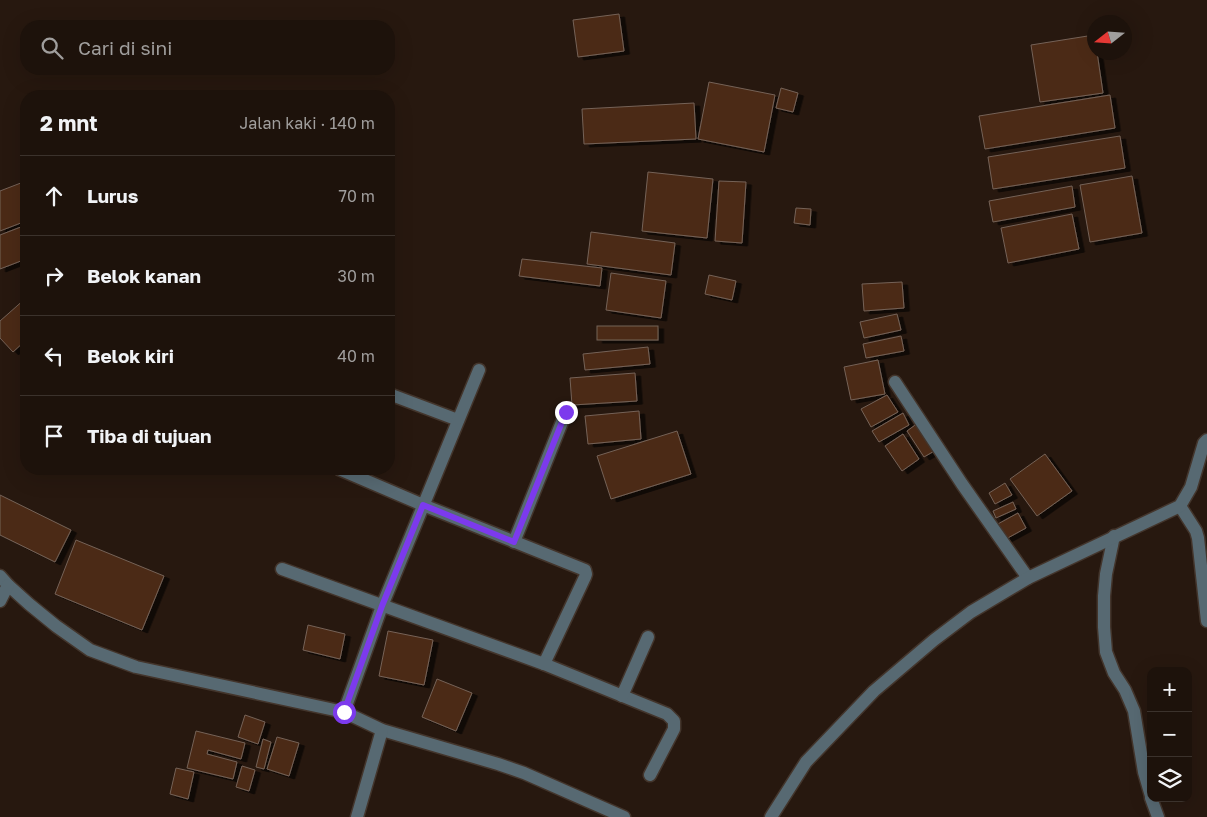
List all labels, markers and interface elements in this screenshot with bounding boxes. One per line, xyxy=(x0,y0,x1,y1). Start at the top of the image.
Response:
north arrow xyxy=(1087,15,1132,60)
search box xyxy=(20,20,395,75)
icon: search xyxy=(38,34,66,62)
text: Cari di sini xyxy=(78,36,172,59)
text: 2 mnt xyxy=(40,110,98,136)
text: Jalan kaki · 140 m xyxy=(239,113,375,133)
icon: ahead xyxy=(40,182,68,210)
text: Lurus xyxy=(87,184,138,207)
text: 70 m xyxy=(338,186,375,206)
icon: right xyxy=(40,262,68,290)
text: Belok kanan xyxy=(87,264,201,287)
text: 30 m xyxy=(338,266,375,286)
icon: left xyxy=(40,342,68,370)
text: Belok kiri xyxy=(87,344,174,367)
text: 40 m xyxy=(337,346,375,366)
route end xyxy=(555,401,578,424)
icon: arrive xyxy=(40,422,68,450)
text: Tiba di tujuan xyxy=(87,424,212,447)
map controls xyxy=(1147,667,1192,802)
button: + xyxy=(1147,667,1192,712)
route start xyxy=(333,701,356,724)
button: − xyxy=(1147,712,1192,757)
button: layers xyxy=(1147,757,1192,802)

